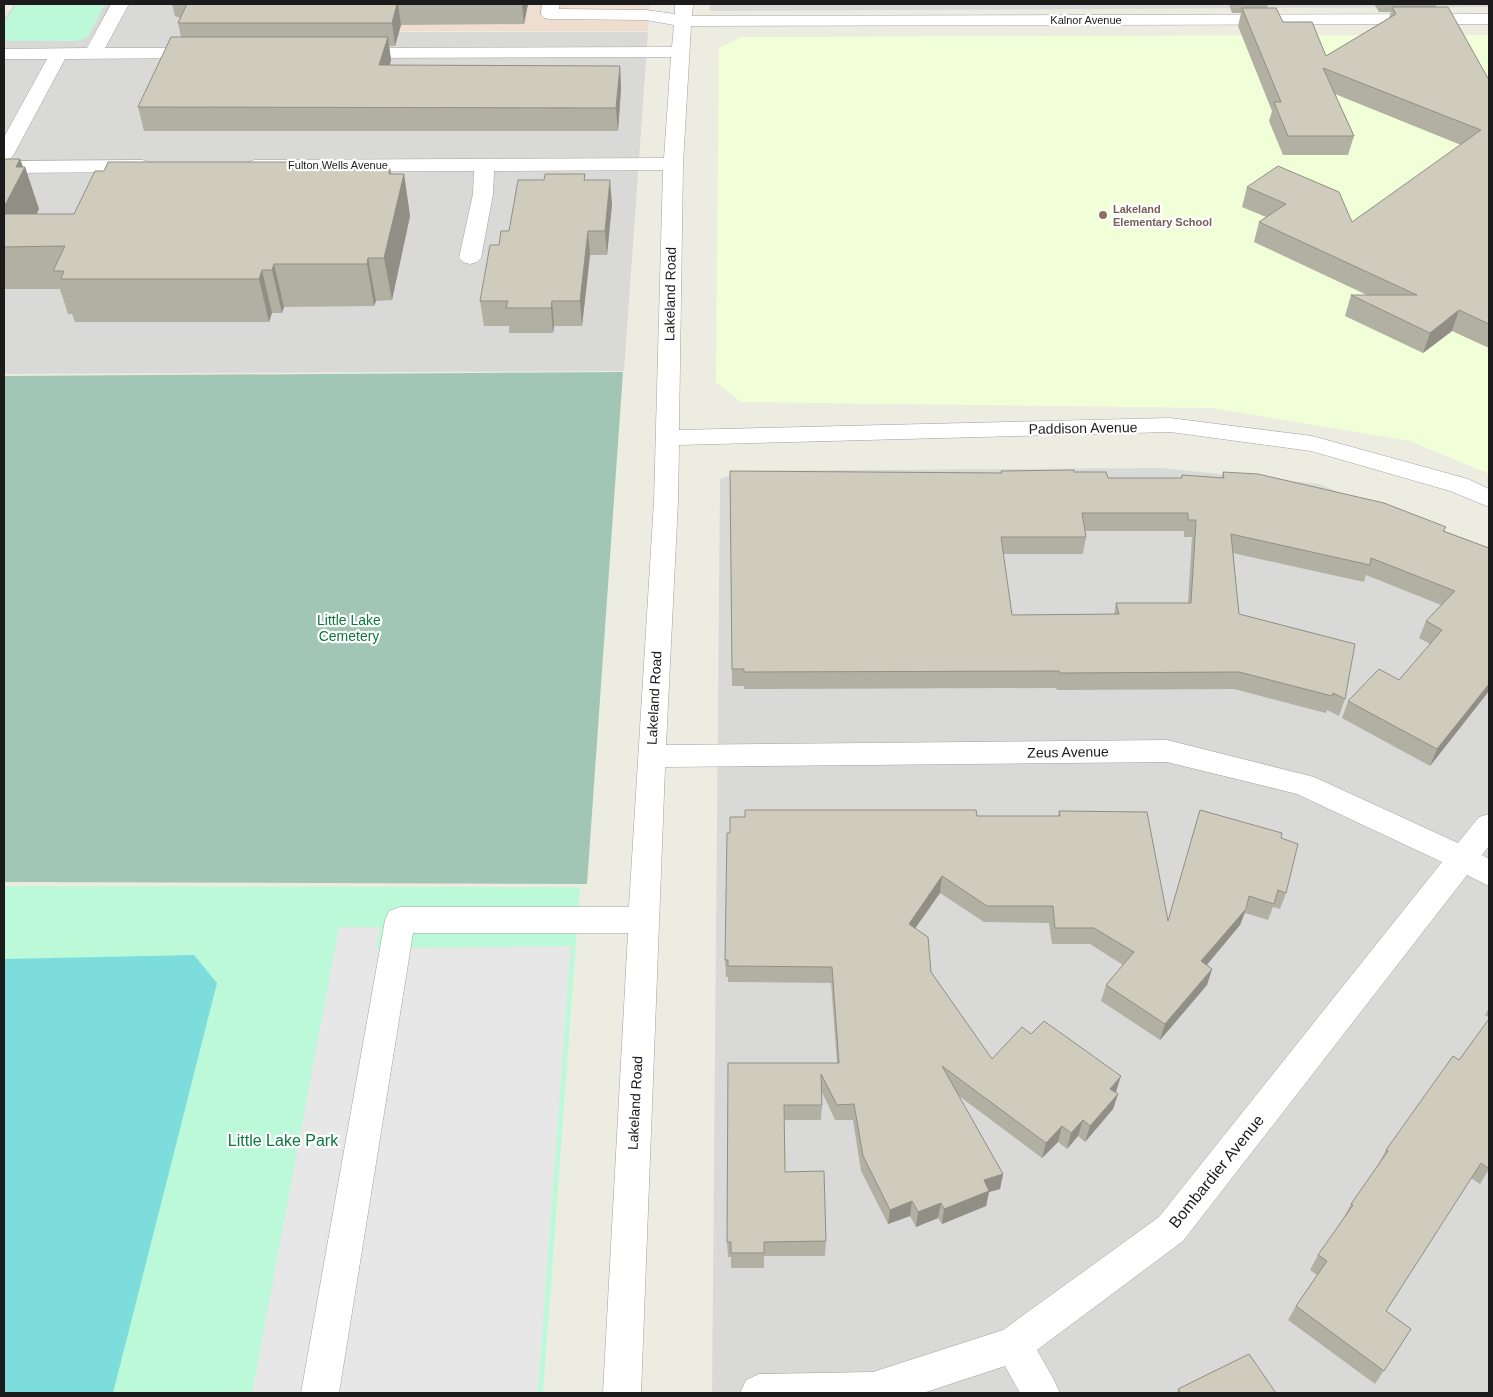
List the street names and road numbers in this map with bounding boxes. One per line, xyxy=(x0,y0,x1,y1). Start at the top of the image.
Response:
street label: Kalnor Avenue xyxy=(1050,14,1122,26)
street label: Fulton Wells Avenue xyxy=(288,159,388,171)
street label: Lakeland Road xyxy=(661,247,679,341)
street label: Paddison Avenue xyxy=(1029,419,1138,437)
street label: Lakeland Road xyxy=(644,651,664,745)
street label: Zeus Avenue xyxy=(1027,743,1109,761)
street label: Lakeland Road xyxy=(625,1056,645,1150)
street label: Bombardier Avenue xyxy=(1166,1111,1267,1231)

